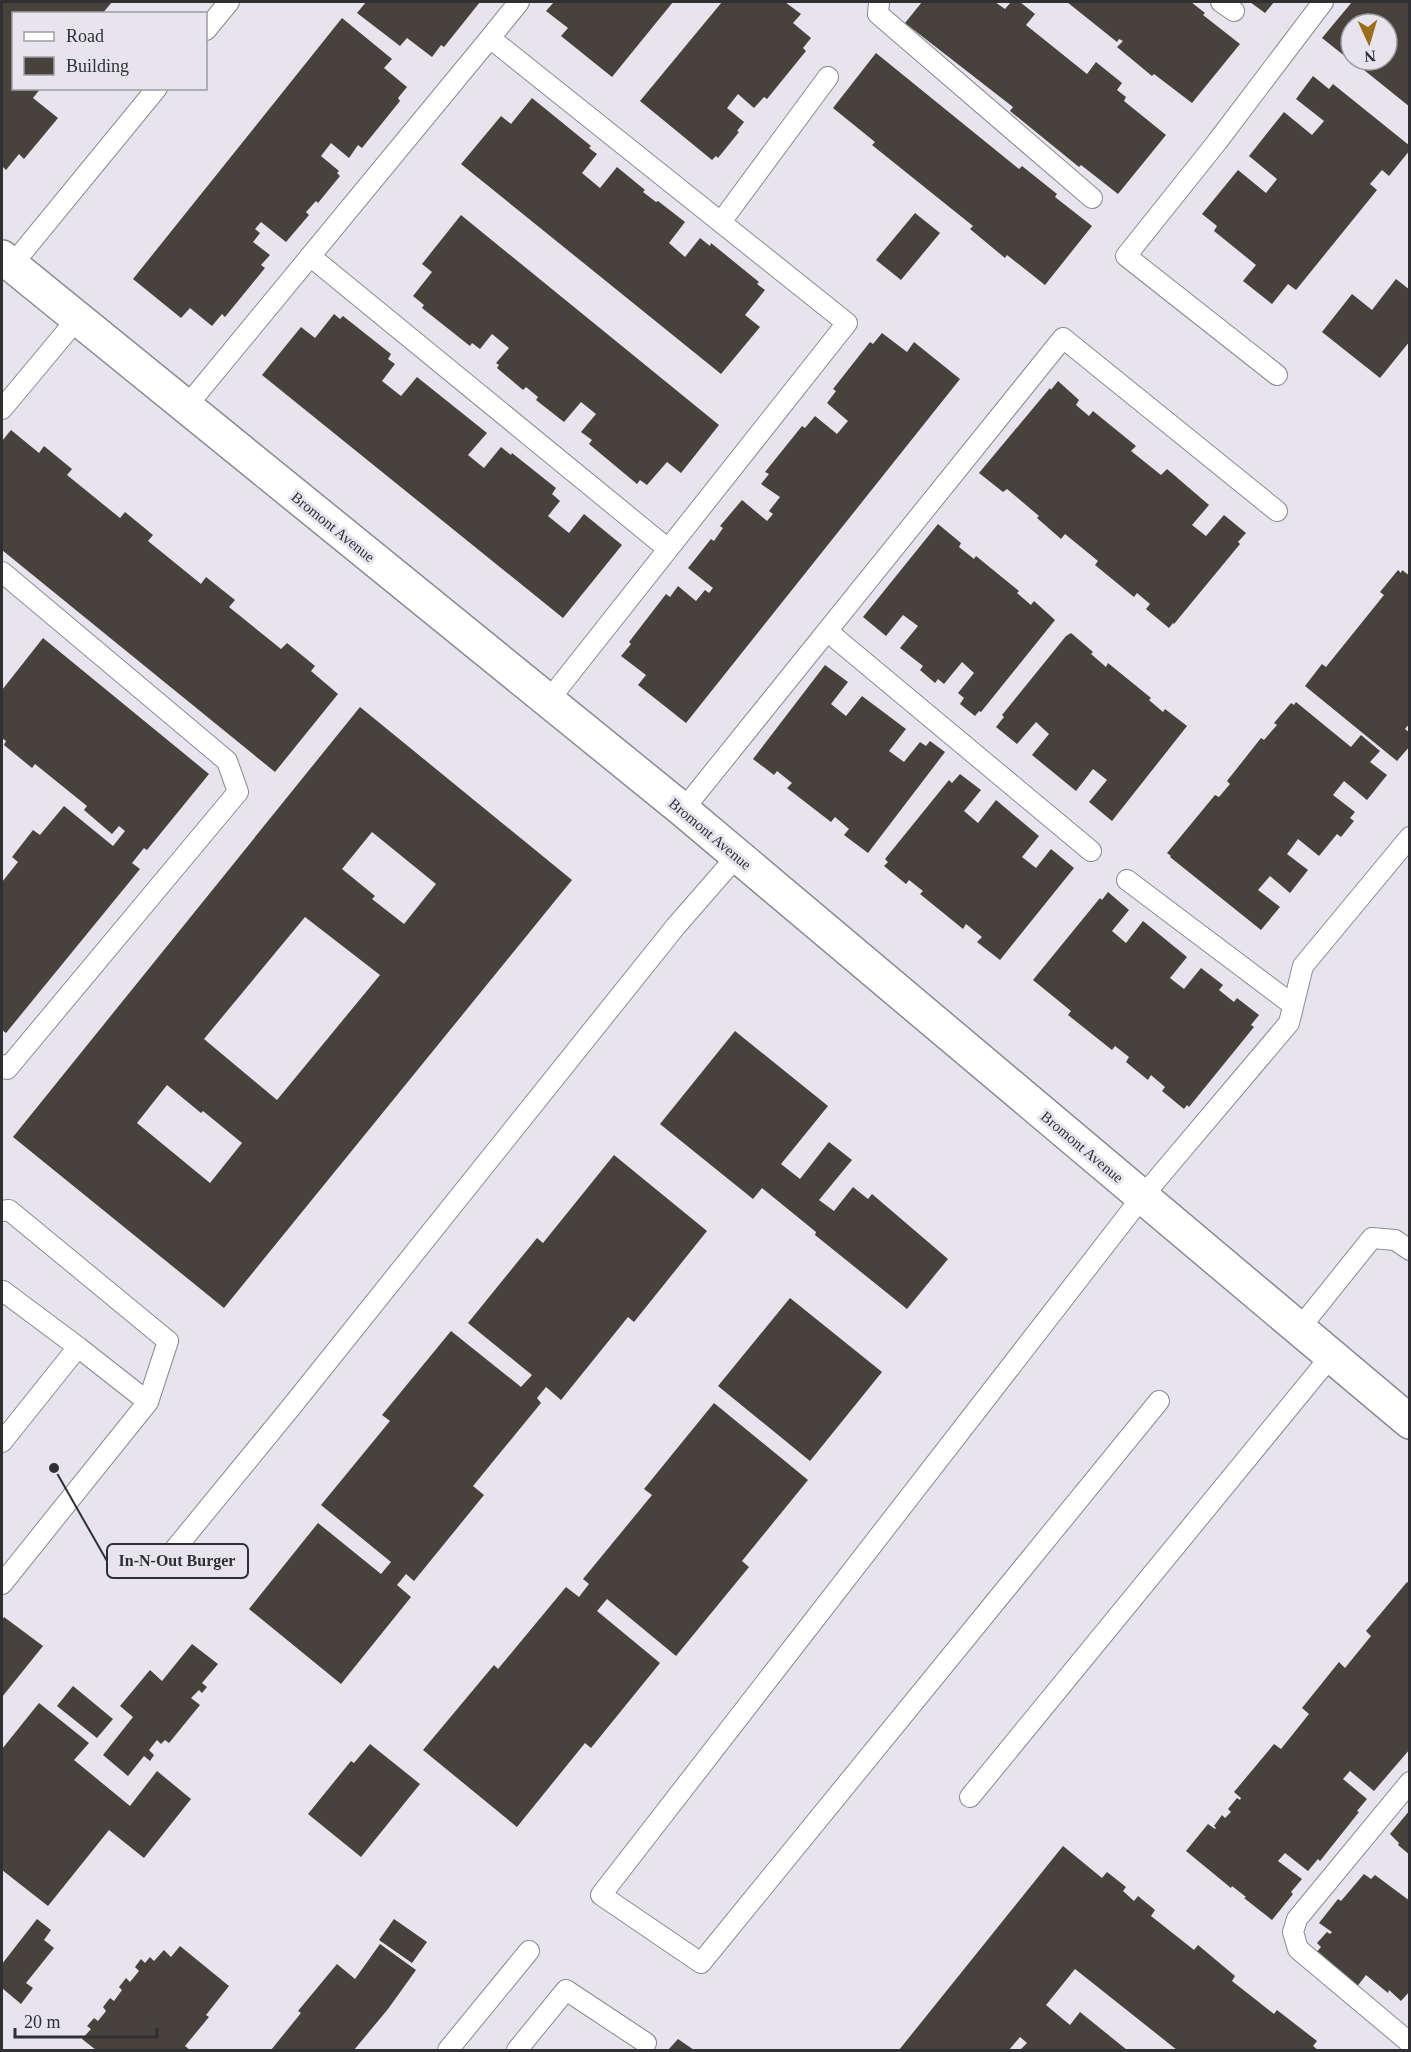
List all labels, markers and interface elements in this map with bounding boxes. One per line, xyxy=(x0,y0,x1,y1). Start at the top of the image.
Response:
legend xyxy=(12,12,207,90)
north arrow xyxy=(1339,12,1399,72)
text: Road xyxy=(66,26,104,46)
text: N xyxy=(1363,48,1376,65)
text: Building xyxy=(66,56,129,76)
street label: Bromont Avenue xyxy=(288,489,378,565)
street label: Bromont Avenue xyxy=(666,795,754,873)
street label: Bromont Avenue xyxy=(1038,1108,1126,1186)
callout: In-N-Out Burger xyxy=(107,1544,248,1578)
text: In-N-Out Burger xyxy=(119,1552,235,1570)
scale bar xyxy=(15,2001,158,2039)
text: 20 m xyxy=(24,2012,61,2032)

